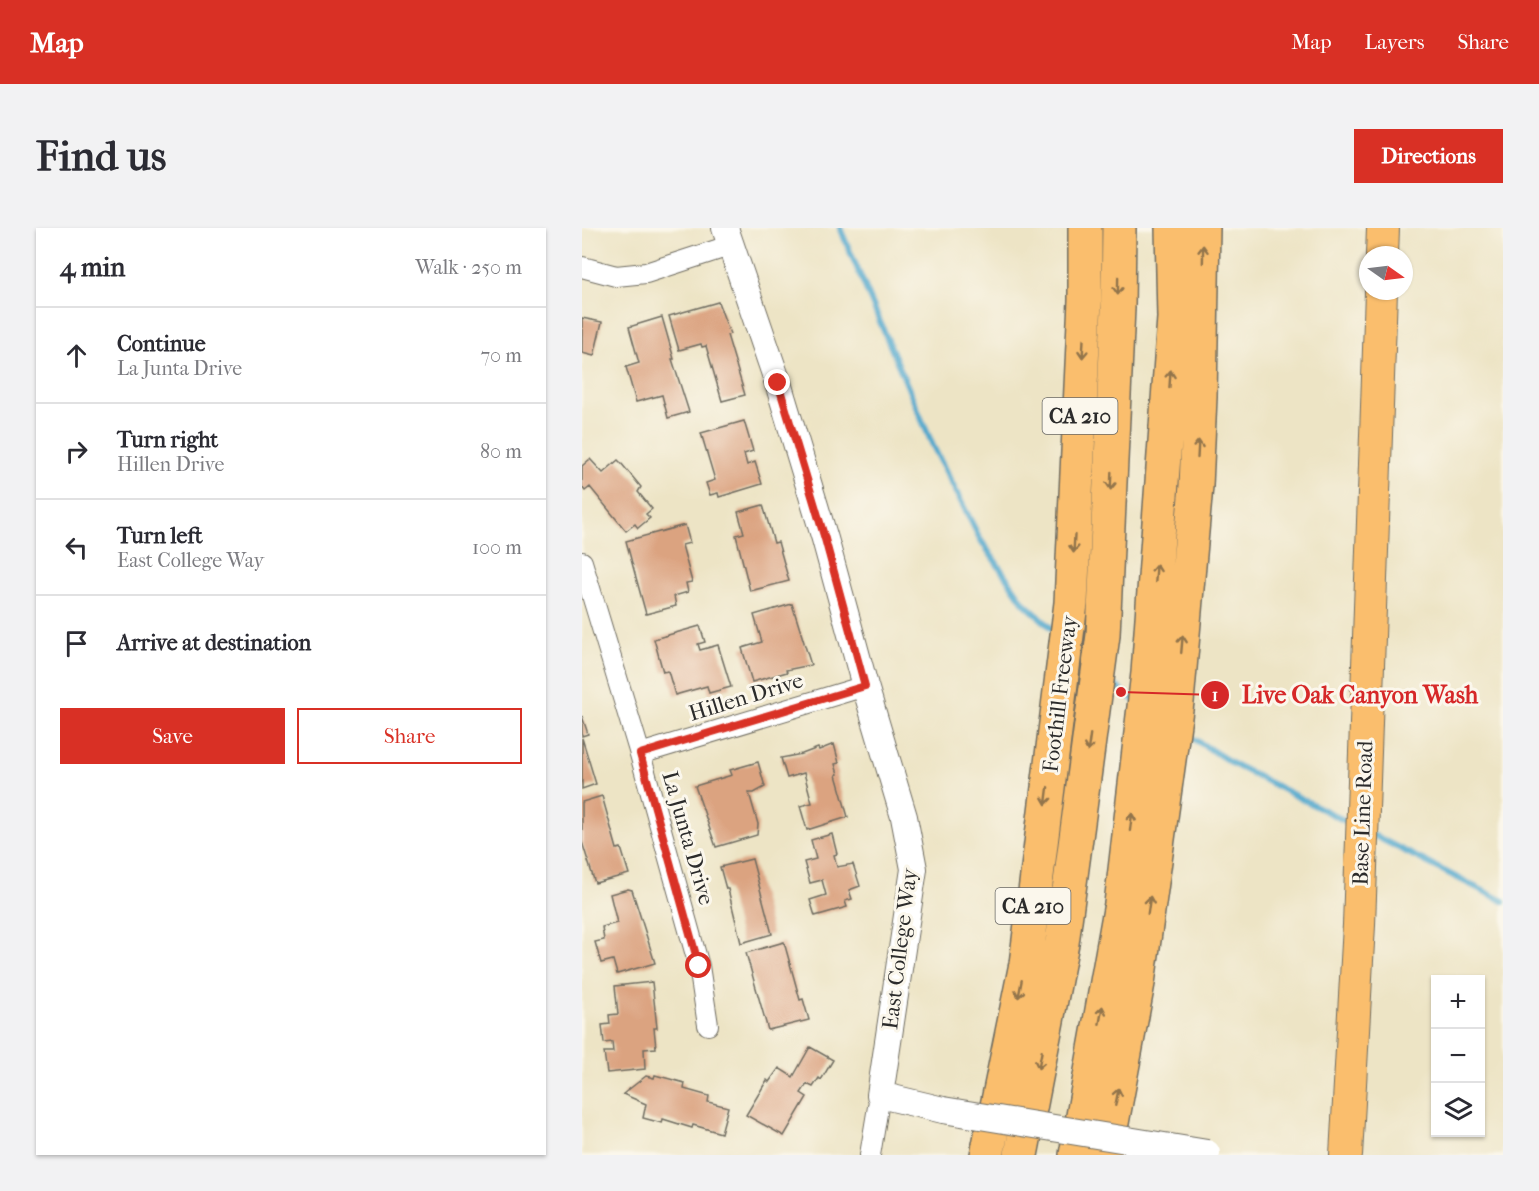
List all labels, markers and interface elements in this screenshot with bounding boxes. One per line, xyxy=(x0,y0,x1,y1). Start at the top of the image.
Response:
text: Map xyxy=(30,26,84,59)
text: Map xyxy=(1291,30,1332,54)
text: Layers xyxy=(1365,30,1424,54)
text: Share xyxy=(1457,30,1509,54)
button: Directions xyxy=(1354,129,1503,183)
text: Find us xyxy=(36,132,166,181)
one-way arrow xyxy=(1197,245,1209,265)
north arrow xyxy=(1359,246,1413,300)
text: 4 min xyxy=(60,252,125,283)
text: Walk · 250 m xyxy=(415,256,522,279)
one-way arrow xyxy=(1112,276,1124,296)
text: Continue xyxy=(117,331,206,357)
icon: ahead xyxy=(60,339,93,372)
one-way arrow xyxy=(1077,339,1088,359)
text: 70 m xyxy=(480,344,522,367)
text: La Junta Drive xyxy=(117,357,242,380)
route end xyxy=(764,369,790,395)
one-way arrow xyxy=(1164,369,1175,389)
road number: CA 210 xyxy=(1042,398,1118,434)
text: Turn right xyxy=(117,427,218,453)
icon: right xyxy=(60,435,93,468)
text: 80 m xyxy=(480,440,522,463)
one-way arrow xyxy=(1192,440,1203,460)
text: Hillen Drive xyxy=(117,453,224,476)
one-way arrow xyxy=(1105,471,1116,491)
text: Turn left xyxy=(117,523,203,549)
icon: left xyxy=(60,531,93,564)
one-way arrow xyxy=(1068,534,1079,554)
text: 100 m xyxy=(472,536,522,559)
text: East College Way xyxy=(117,549,264,572)
one-way arrow xyxy=(1150,564,1161,584)
street label: Foothill Freeway xyxy=(1037,613,1083,774)
icon: arrive xyxy=(60,627,93,660)
text: Arrive at destination xyxy=(117,630,311,656)
one-way arrow xyxy=(1177,634,1188,654)
street label: Hillen Drive xyxy=(686,667,806,727)
callout: Live Oak Canyon Wash xyxy=(1200,674,1490,716)
text: Live Oak Canyon Wash xyxy=(1242,681,1479,709)
text: 1 xyxy=(1212,685,1218,706)
button: Save xyxy=(60,708,285,764)
button: Share xyxy=(297,708,522,764)
one-way arrow xyxy=(1083,732,1094,752)
street label: Base Line Road xyxy=(1347,739,1379,886)
street label: La Junta Drive xyxy=(657,768,720,908)
one-way arrow xyxy=(1041,786,1052,806)
one-way arrow xyxy=(1125,813,1136,832)
street label: East College Way xyxy=(877,866,923,1031)
road number: CA 210 xyxy=(996,888,1070,924)
one-way arrow xyxy=(1144,896,1155,916)
route start xyxy=(685,952,711,978)
map controls xyxy=(1431,975,1485,1137)
button: + xyxy=(1431,975,1485,1029)
one-way arrow xyxy=(1014,980,1026,999)
one-way arrow xyxy=(1096,1005,1107,1025)
button: − xyxy=(1431,1029,1485,1083)
one-way arrow xyxy=(1034,1049,1045,1069)
button: layers xyxy=(1431,1083,1485,1137)
one-way arrow xyxy=(1112,1088,1123,1108)

